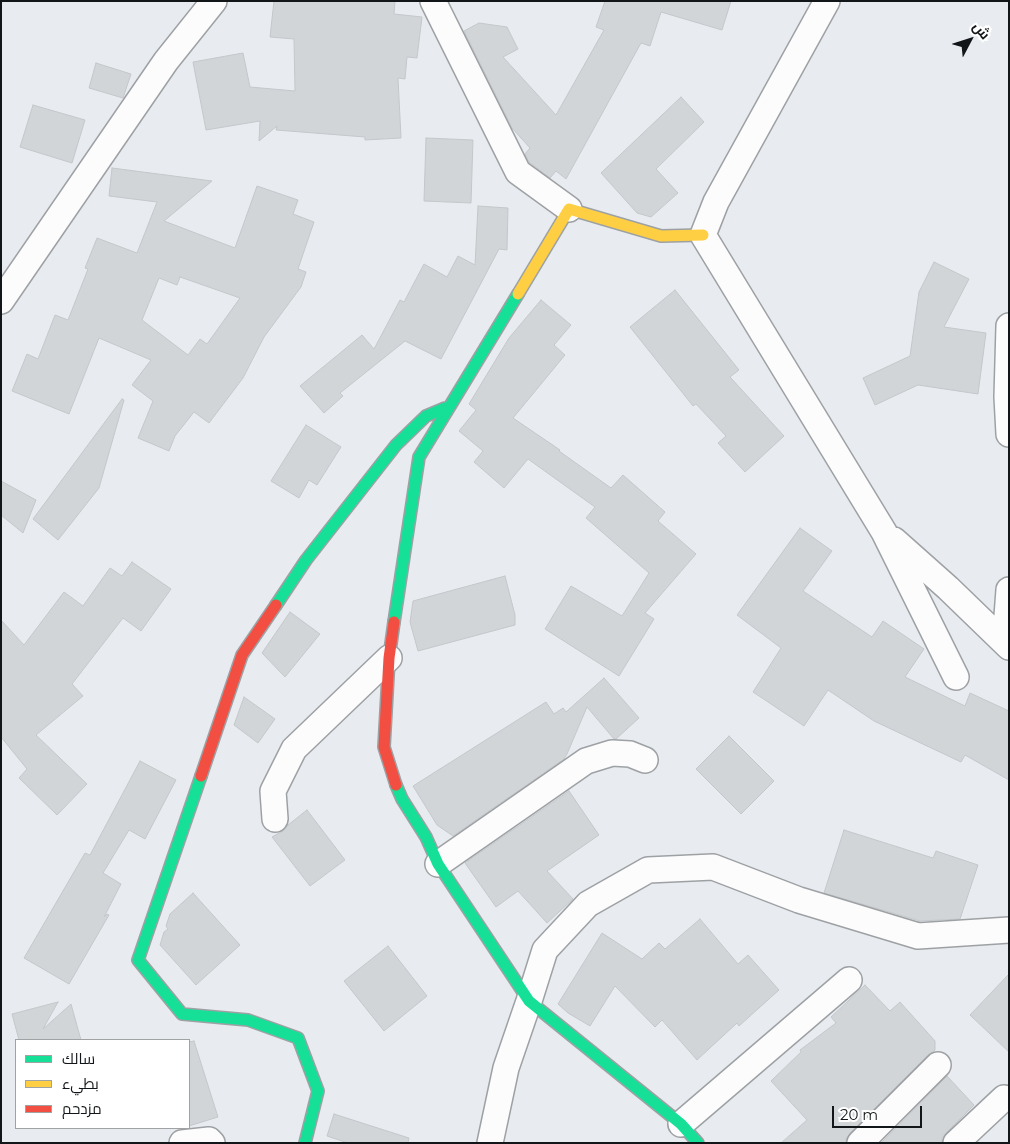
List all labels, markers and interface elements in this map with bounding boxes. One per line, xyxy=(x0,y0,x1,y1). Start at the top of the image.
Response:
north arrow xyxy=(945,15,995,65)
text: ش xyxy=(969,18,994,43)
legend xyxy=(15,1039,190,1129)
text: سالك xyxy=(62,1049,95,1068)
text: بطيء xyxy=(62,1074,99,1093)
scale bar xyxy=(835,1096,925,1128)
text: مزدحم xyxy=(62,1099,102,1118)
text: 20 m xyxy=(840,1105,878,1124)

